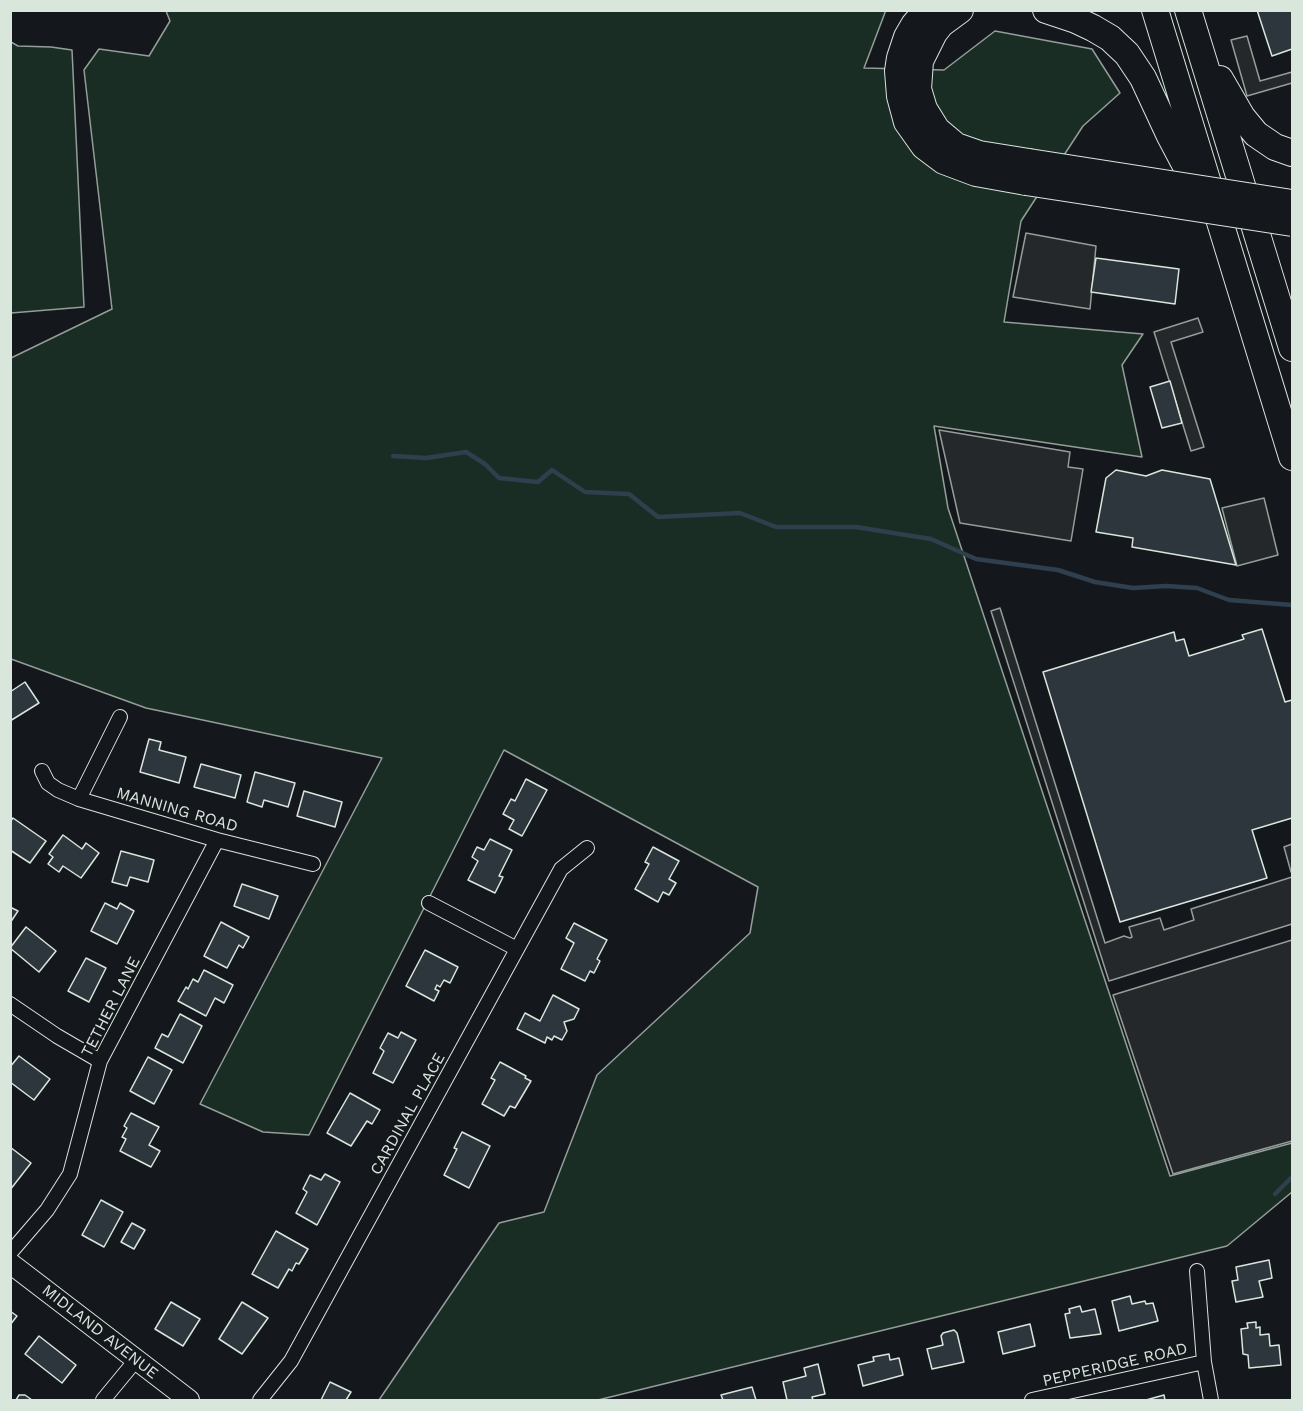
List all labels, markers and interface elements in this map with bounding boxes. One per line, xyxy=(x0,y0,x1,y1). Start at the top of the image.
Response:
street label: MANNING ROAD xyxy=(114,783,240,837)
street label: TETHER LANE xyxy=(78,954,144,1060)
street label: CARDINAL PLACE xyxy=(367,1050,449,1178)
street label: MIDLAND AVENUE xyxy=(38,1281,162,1383)
street label: PEPPERIDGE ROAD xyxy=(1041,1339,1189,1391)

